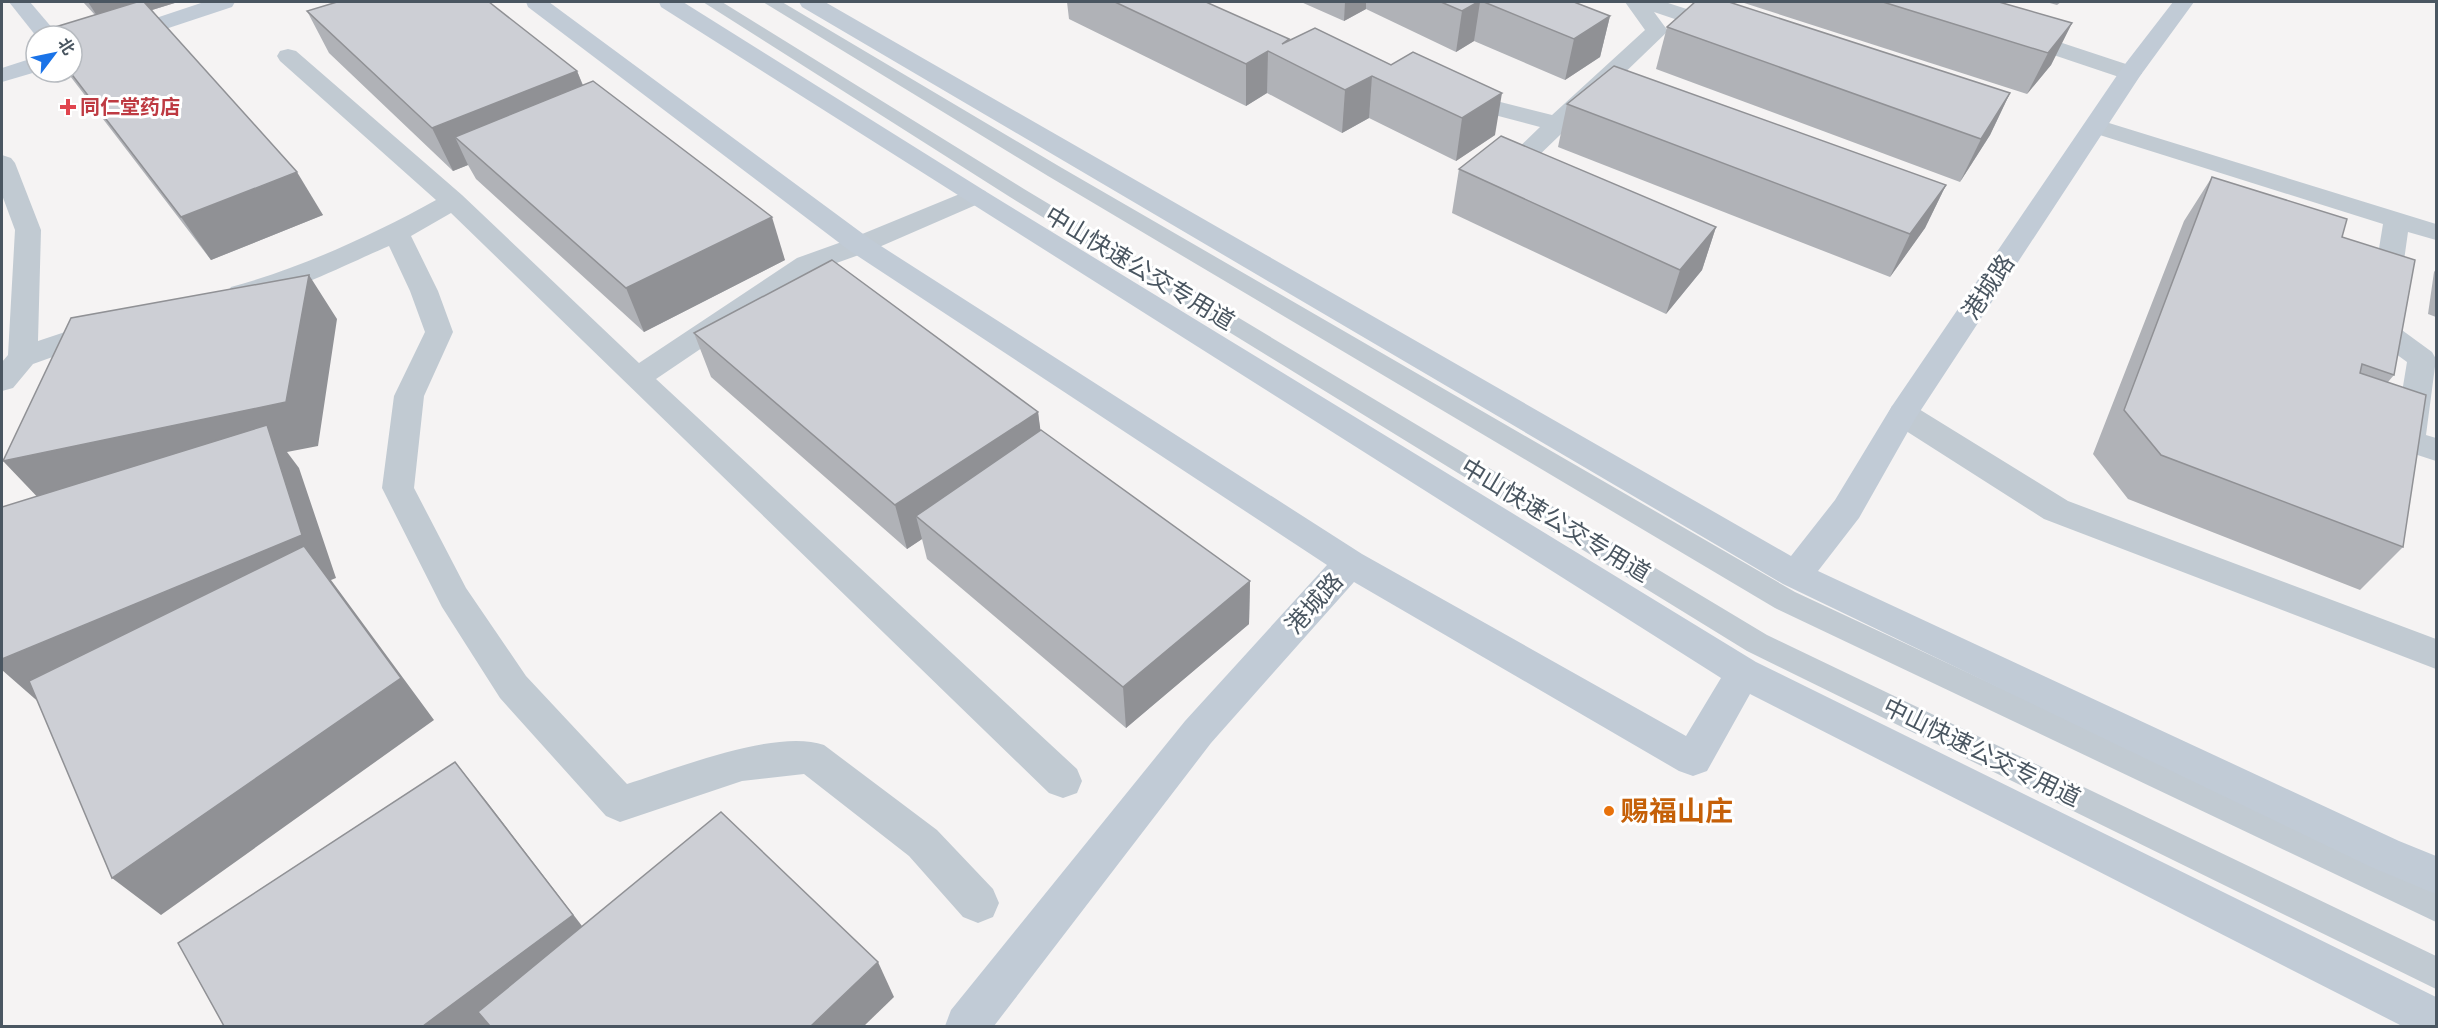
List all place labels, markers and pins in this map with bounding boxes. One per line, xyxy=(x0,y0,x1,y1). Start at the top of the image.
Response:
place label: 同仁堂药店 xyxy=(80,93,180,122)
marker: 同仁堂药店 xyxy=(61,100,75,114)
place label: 赐福山庄 xyxy=(1620,791,1733,832)
marker: 赐福山庄 xyxy=(1602,804,1616,818)

